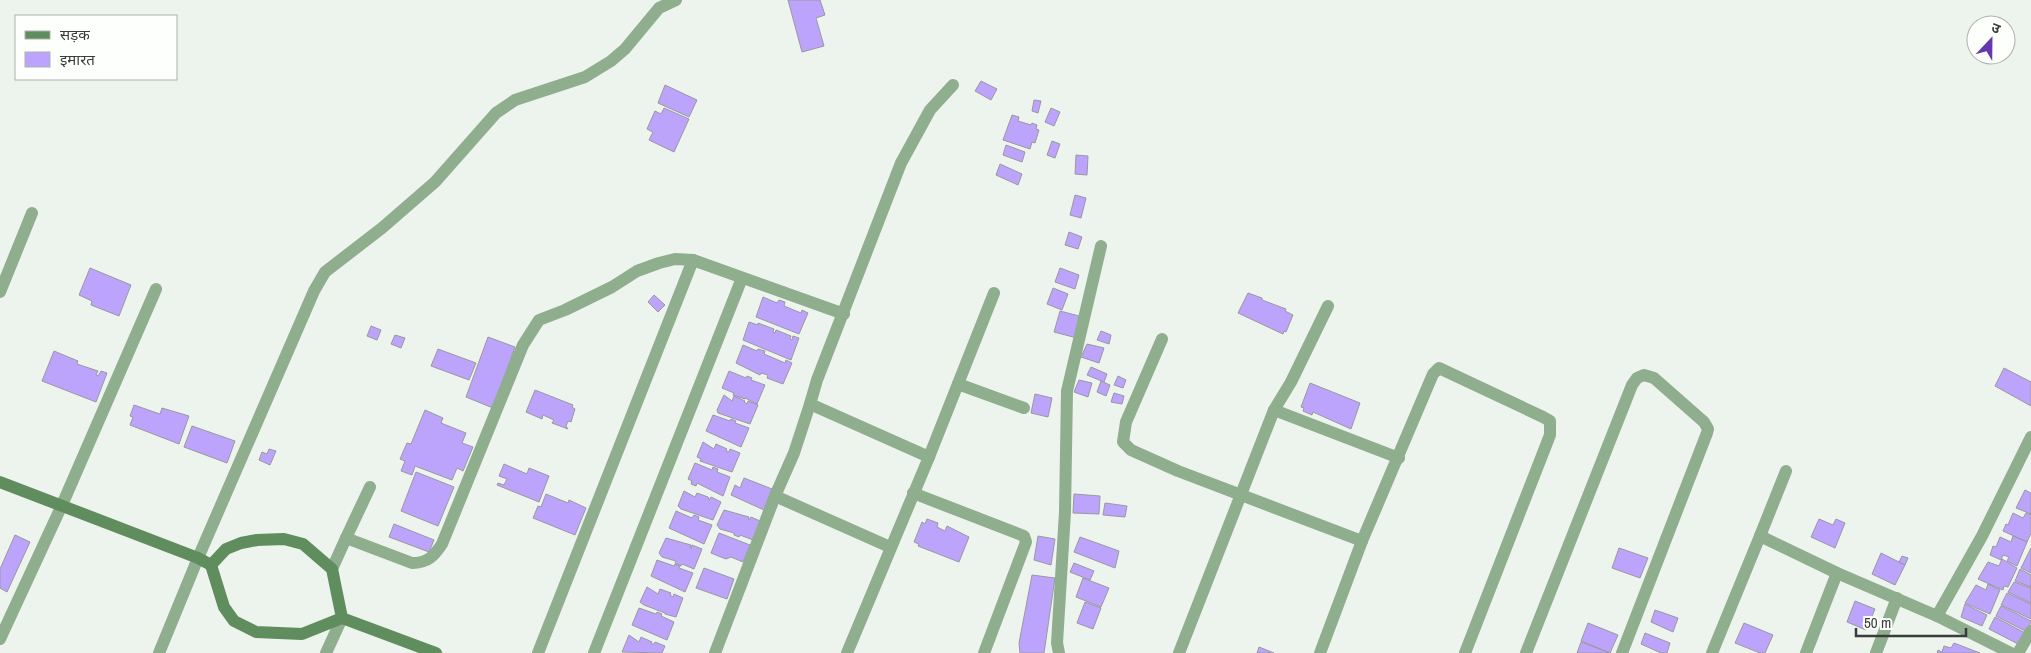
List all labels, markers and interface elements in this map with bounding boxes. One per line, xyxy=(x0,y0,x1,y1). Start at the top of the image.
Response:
legend xyxy=(15,15,178,80)
north arrow xyxy=(1966,15,2016,65)
text: उ xyxy=(1989,18,2004,38)
text: सड़क xyxy=(60,24,90,45)
text: इमारत xyxy=(60,49,95,70)
scale bar xyxy=(1856,606,1966,638)
text: 50 m xyxy=(1864,612,1891,633)

